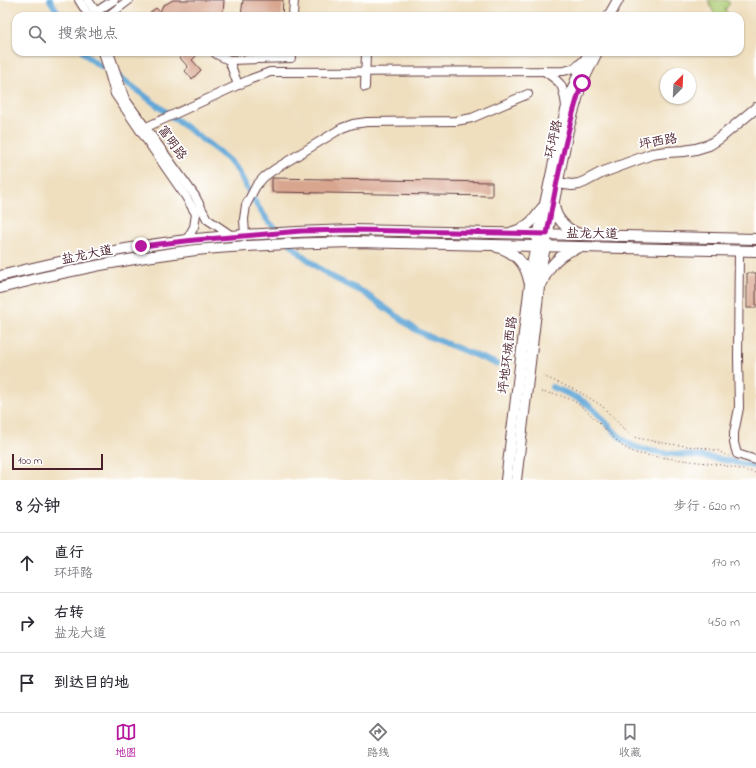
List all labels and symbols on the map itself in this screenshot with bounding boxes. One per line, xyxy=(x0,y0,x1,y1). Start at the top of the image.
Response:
north arrow xyxy=(660,68,696,104)
route start xyxy=(573,74,591,92)
street label: 环坪路 xyxy=(540,118,568,160)
street label: 富明路 xyxy=(153,122,191,164)
street label: 坪西路 xyxy=(637,129,679,155)
street label: 盐龙大道 xyxy=(566,224,618,244)
route end xyxy=(132,237,150,255)
street label: 盐龙大道 xyxy=(60,241,114,269)
street label: 坪地环城西路 xyxy=(494,315,522,395)
scale bar xyxy=(12,452,103,471)

